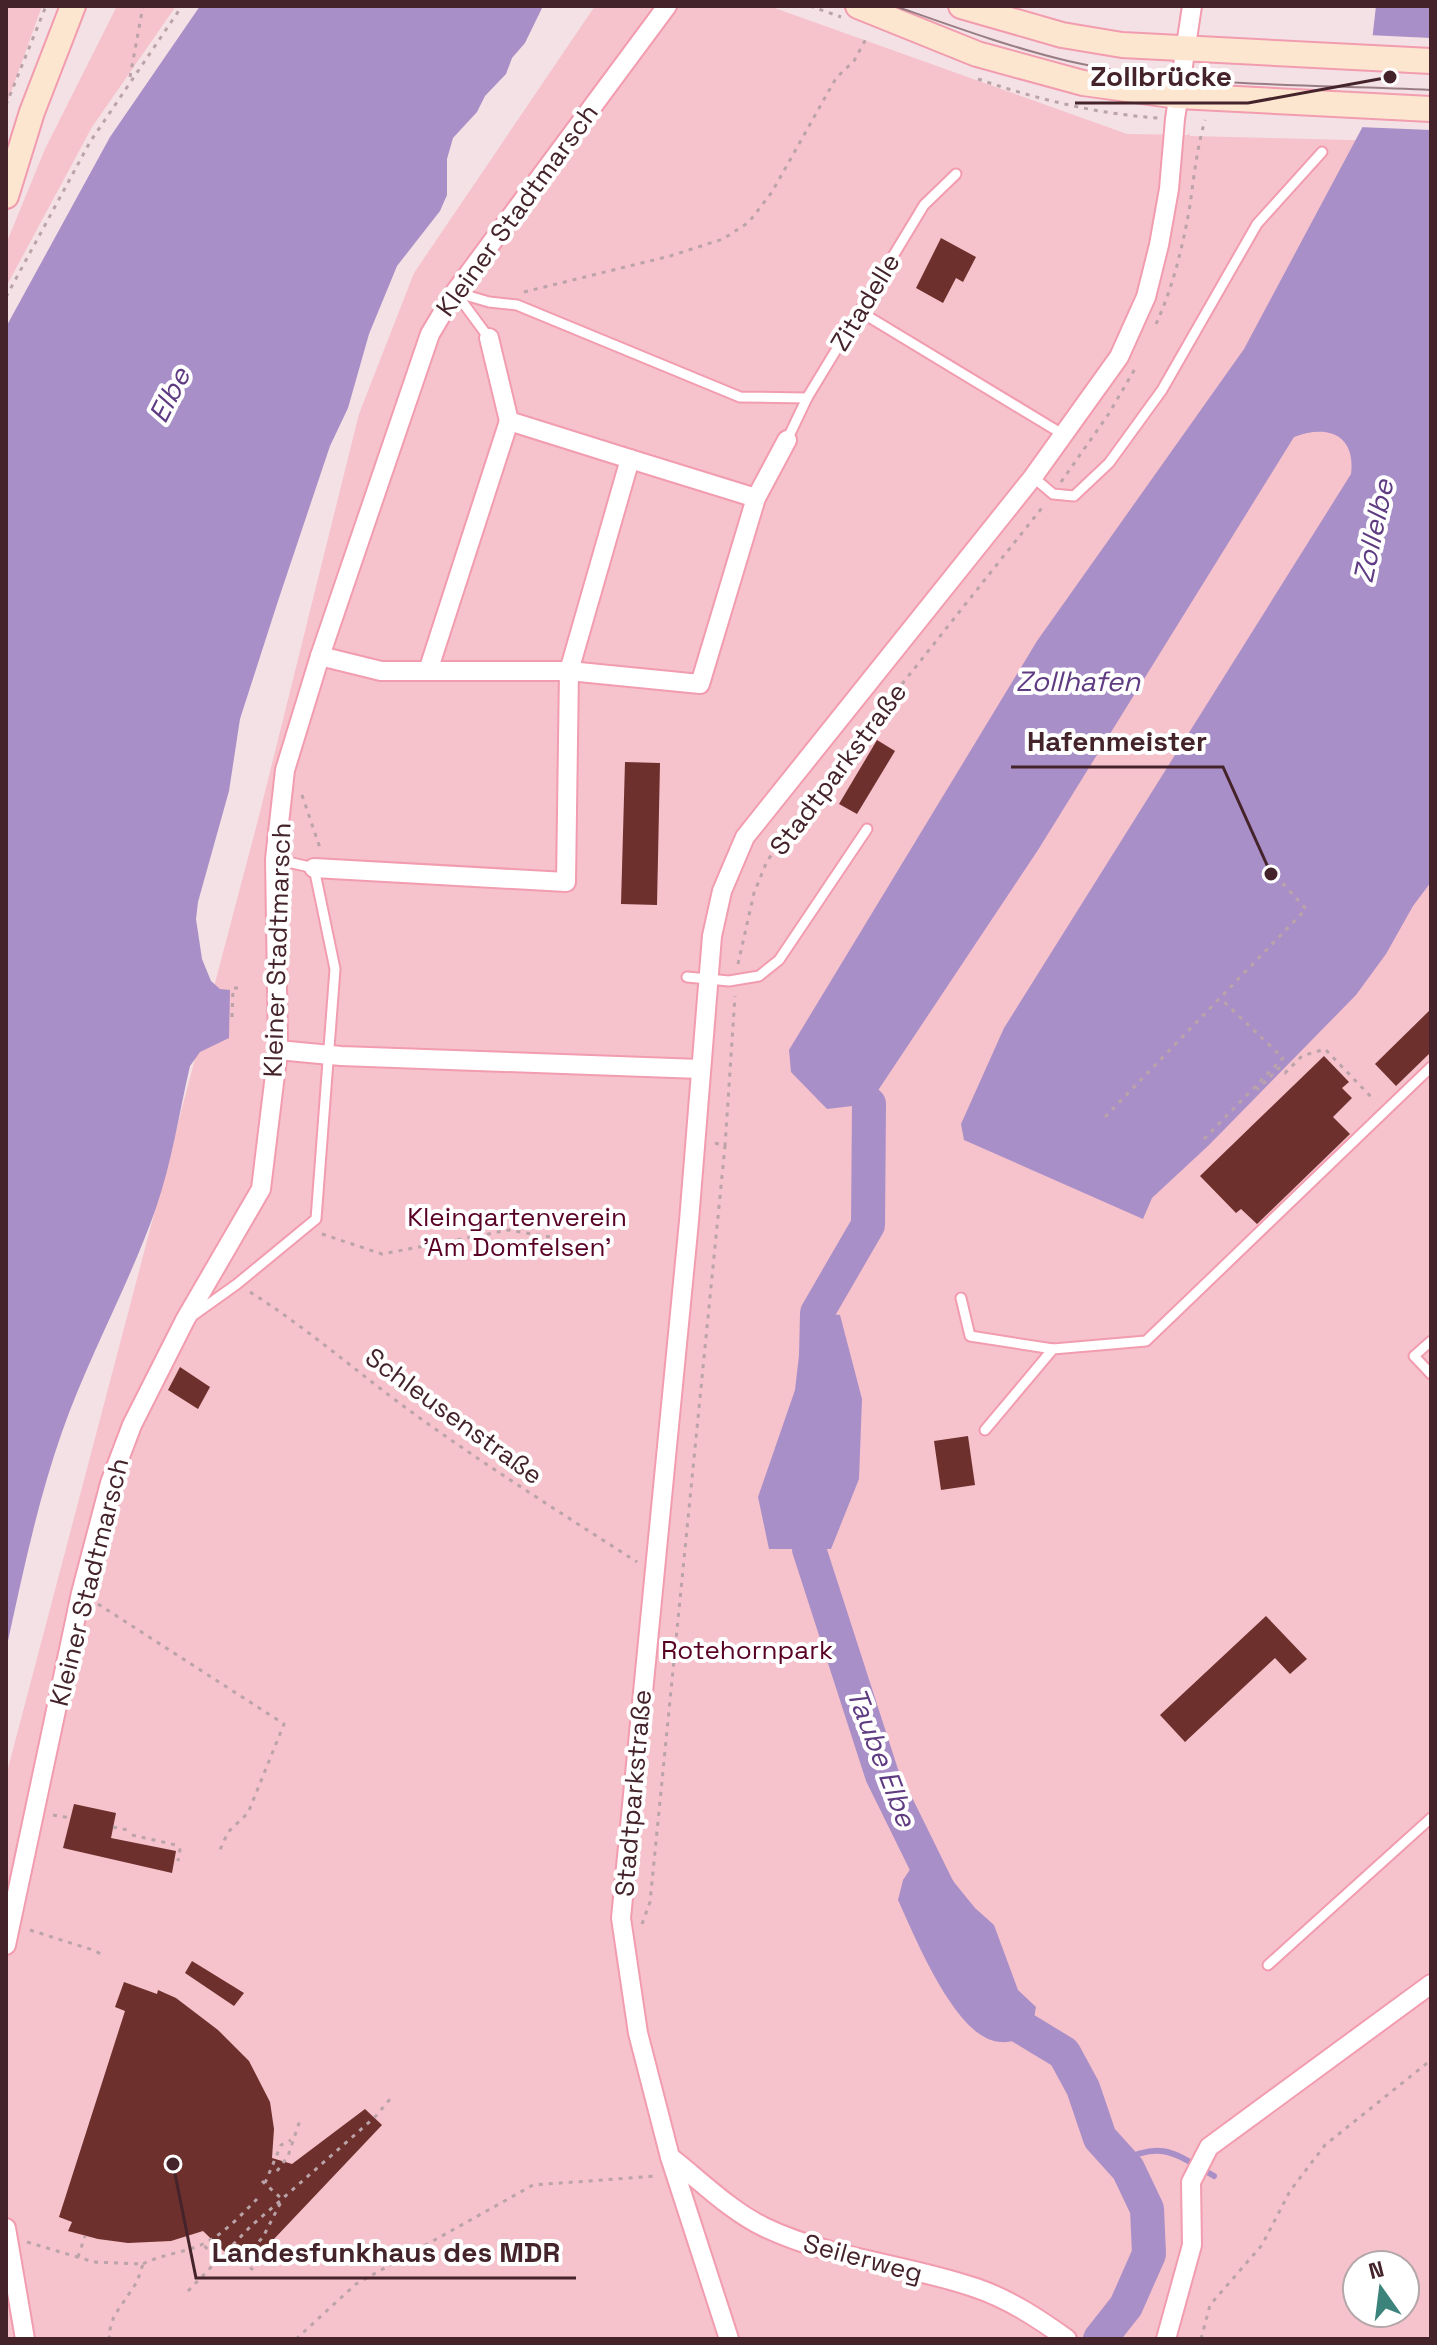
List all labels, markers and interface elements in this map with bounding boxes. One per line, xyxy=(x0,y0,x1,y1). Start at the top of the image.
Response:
callout: Zollbrücke xyxy=(1075,51,1248,103)
text: Zollbrücke xyxy=(1090,58,1232,94)
street label: Kleiner Stadtmarsch xyxy=(428,97,606,323)
street label: Zitadelle xyxy=(823,247,907,357)
water label: Elbe xyxy=(140,360,199,429)
water label: Zollelbe xyxy=(1344,475,1402,586)
water label: Zollhafen xyxy=(1016,663,1141,699)
street label: Stadtparkstraße xyxy=(762,676,914,862)
callout: Hafenmeister xyxy=(1011,715,1223,767)
text: Hafenmeister xyxy=(1027,723,1207,759)
street label: Kleiner Stadtmarsch xyxy=(256,822,298,1078)
park label: Kleingartenverein 'Am Domfelsen' xyxy=(407,1200,627,1264)
street label: Schleusenstraße xyxy=(358,1340,550,1492)
street label: Kleiner Stadtmarsch xyxy=(42,1454,136,1710)
park label: Rotehornpark xyxy=(661,1633,833,1667)
water label: Taube Elbe xyxy=(839,1682,925,1833)
street label: Stadtparkstraße xyxy=(607,1688,659,1898)
callout: Landesfunkhaus des MDR xyxy=(196,2226,576,2278)
street label: Seilerweg xyxy=(800,2226,926,2290)
text: Landesfunkhaus des MDR xyxy=(212,2234,560,2270)
north arrow xyxy=(1341,2249,1421,2329)
text: N xyxy=(1366,2254,1387,2285)

